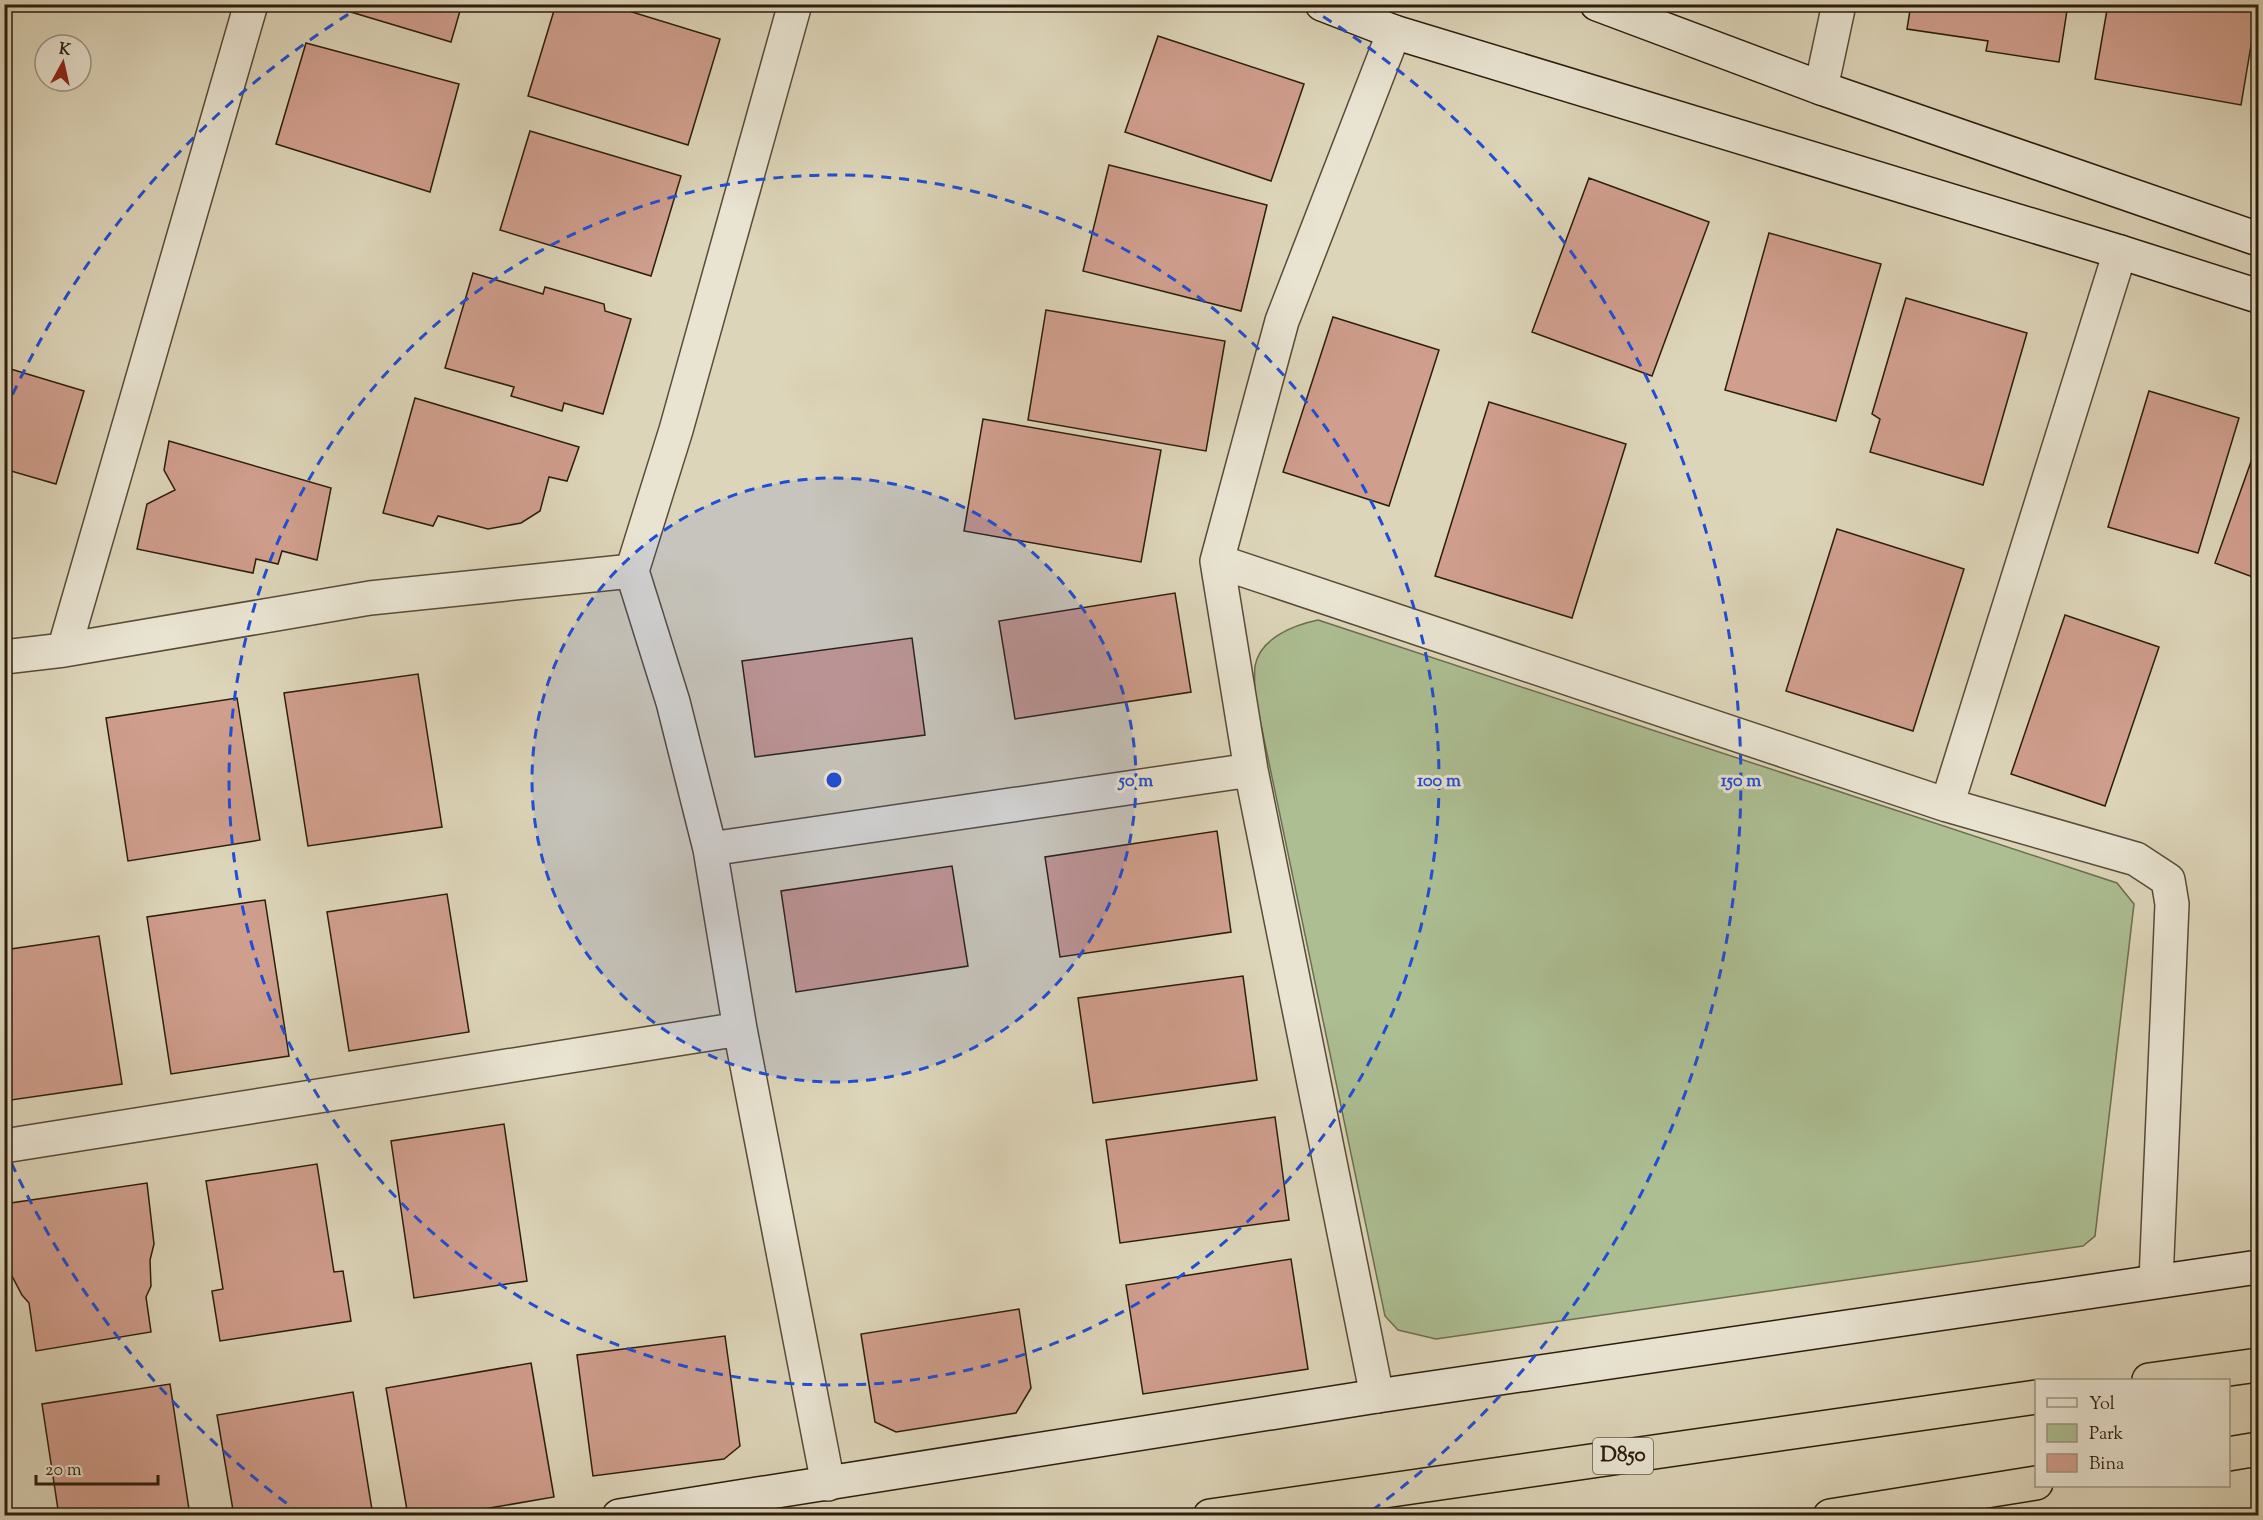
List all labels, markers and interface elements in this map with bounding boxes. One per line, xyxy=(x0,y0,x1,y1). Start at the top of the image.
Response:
north arrow xyxy=(33,33,93,93)
text: K xyxy=(57,38,72,63)
text: 50 m xyxy=(1117,769,1153,795)
text: 100 m xyxy=(1417,769,1461,795)
text: 150 m xyxy=(1721,769,1761,795)
centre of rings xyxy=(824,770,844,790)
legend xyxy=(2035,1379,2230,1487)
text: Yol xyxy=(2089,1392,2115,1418)
text: Park xyxy=(2089,1422,2124,1448)
road number: D850 xyxy=(1593,1438,1653,1474)
scale bar xyxy=(36,1448,158,1486)
text: Bina xyxy=(2089,1452,2124,1478)
text: 20 m xyxy=(45,1458,82,1484)

